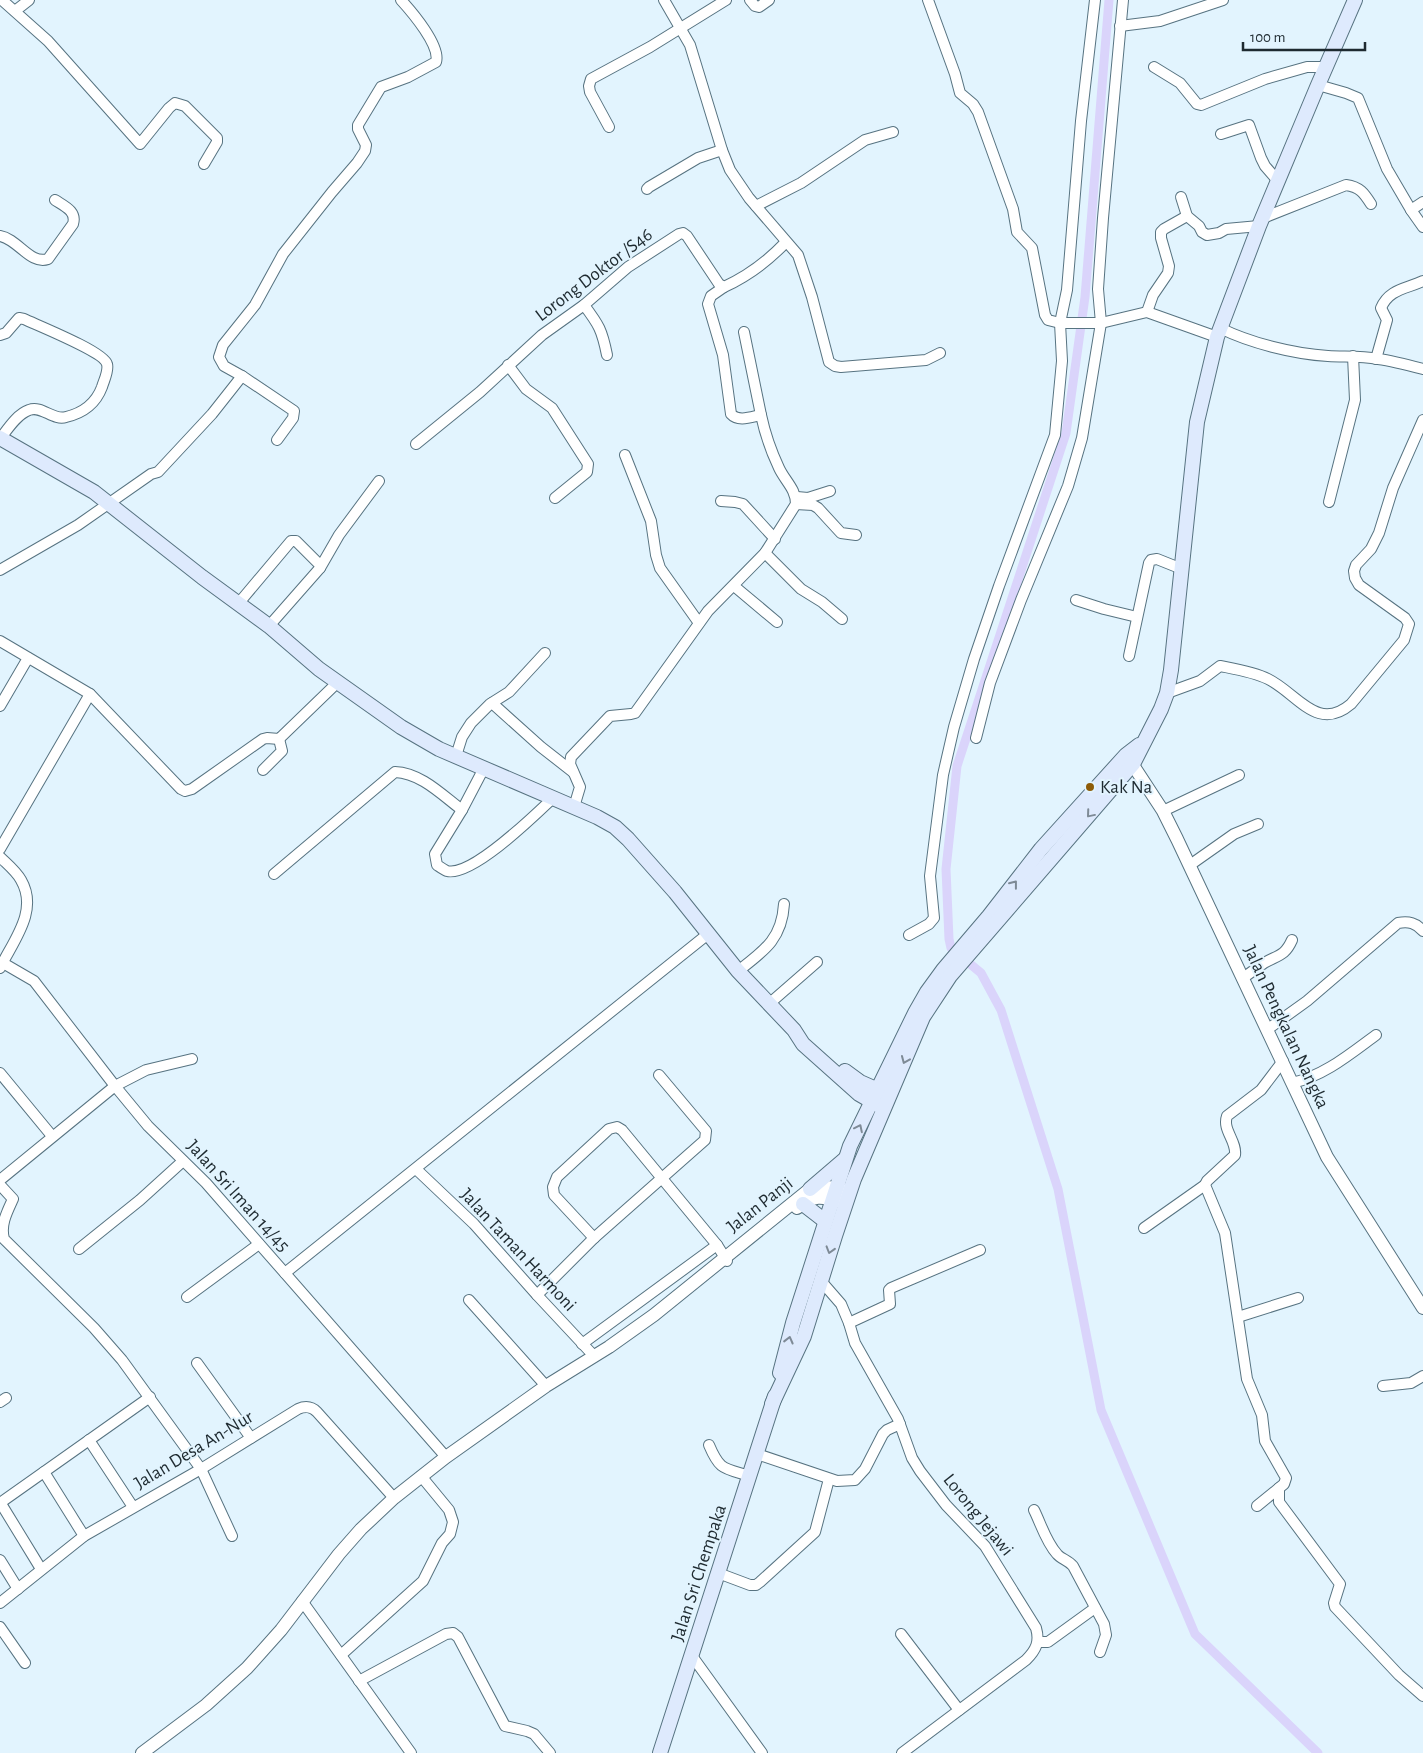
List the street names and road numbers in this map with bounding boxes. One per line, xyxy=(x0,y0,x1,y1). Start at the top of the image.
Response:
street label: Lorong Doktor /S46 xyxy=(532,225,656,325)
street label: Jalan Pengkalan Nangka xyxy=(1240,942,1332,1112)
street label: Jalan Sri Iman 14/45 xyxy=(183,1137,293,1256)
street label: Jalan Panji xyxy=(723,1174,797,1236)
street label: Jalan Taman Harmoni xyxy=(457,1185,579,1315)
street label: Jalan Desa An-Nur xyxy=(131,1407,257,1493)
street label: Lorong Jejawi xyxy=(939,1470,1017,1560)
street label: Jalan Sri Chempaka xyxy=(668,1502,730,1644)

